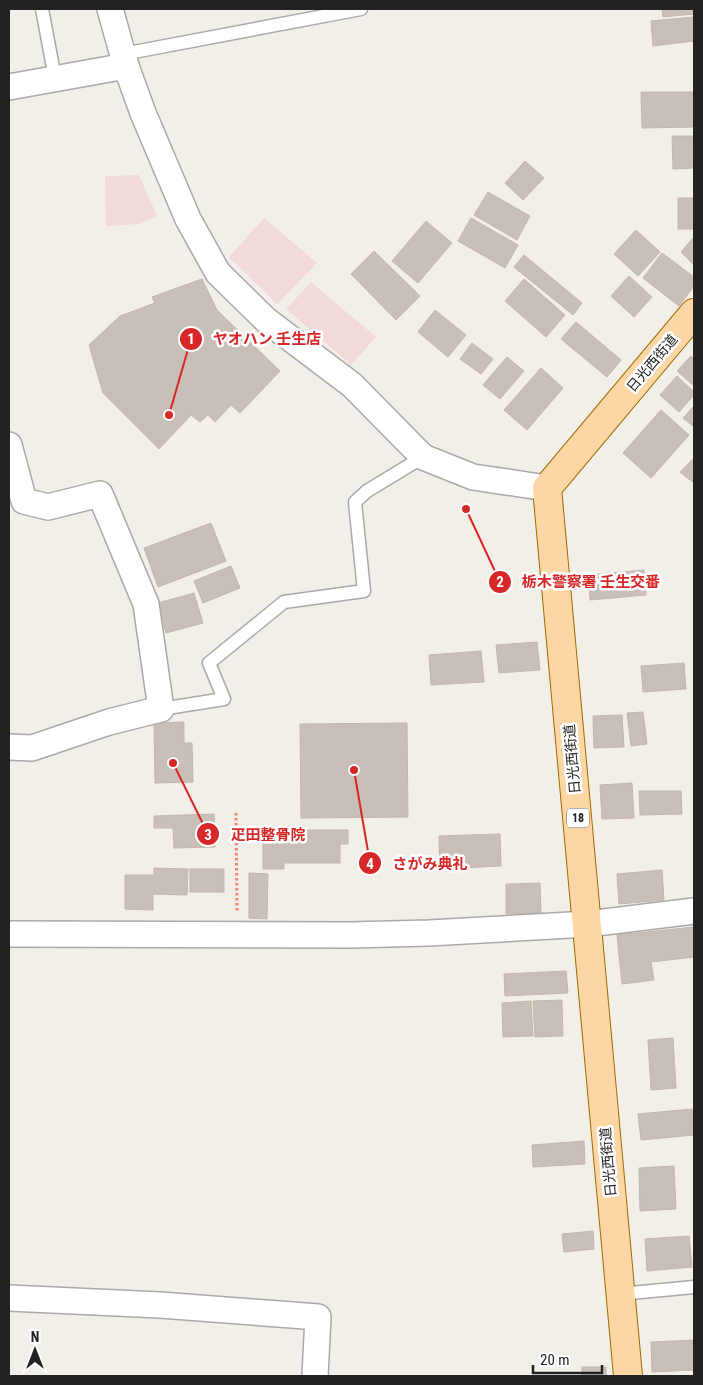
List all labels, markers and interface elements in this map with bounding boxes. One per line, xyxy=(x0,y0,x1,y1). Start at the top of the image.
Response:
callout: ヤオハン 壬生店 xyxy=(178,324,332,354)
text: 1 xyxy=(187,330,195,348)
text: ヤオハン 壬生店 xyxy=(213,330,321,348)
street label: 日光西街道 xyxy=(623,331,681,395)
callout: 栃木警察署 壬生交番 xyxy=(487,567,671,597)
text: 2 xyxy=(496,573,504,591)
text: 栃木警察署 壬生交番 xyxy=(522,573,660,591)
street label: 日光西街道 xyxy=(561,723,583,795)
road number: 18 xyxy=(567,808,589,828)
callout: 疋田整骨院 xyxy=(195,819,315,849)
text: 3 xyxy=(204,826,212,844)
text: 疋田整骨院 xyxy=(230,826,306,844)
callout: さがみ典礼 xyxy=(357,848,477,878)
text: 4 xyxy=(366,855,374,873)
text: さがみ典礼 xyxy=(392,855,468,873)
street label: 日光西街道 xyxy=(597,1126,619,1198)
north arrow xyxy=(10,1325,60,1375)
text: N xyxy=(31,1329,39,1345)
scale bar xyxy=(533,1342,602,1374)
text: 20 m xyxy=(540,1351,570,1369)

